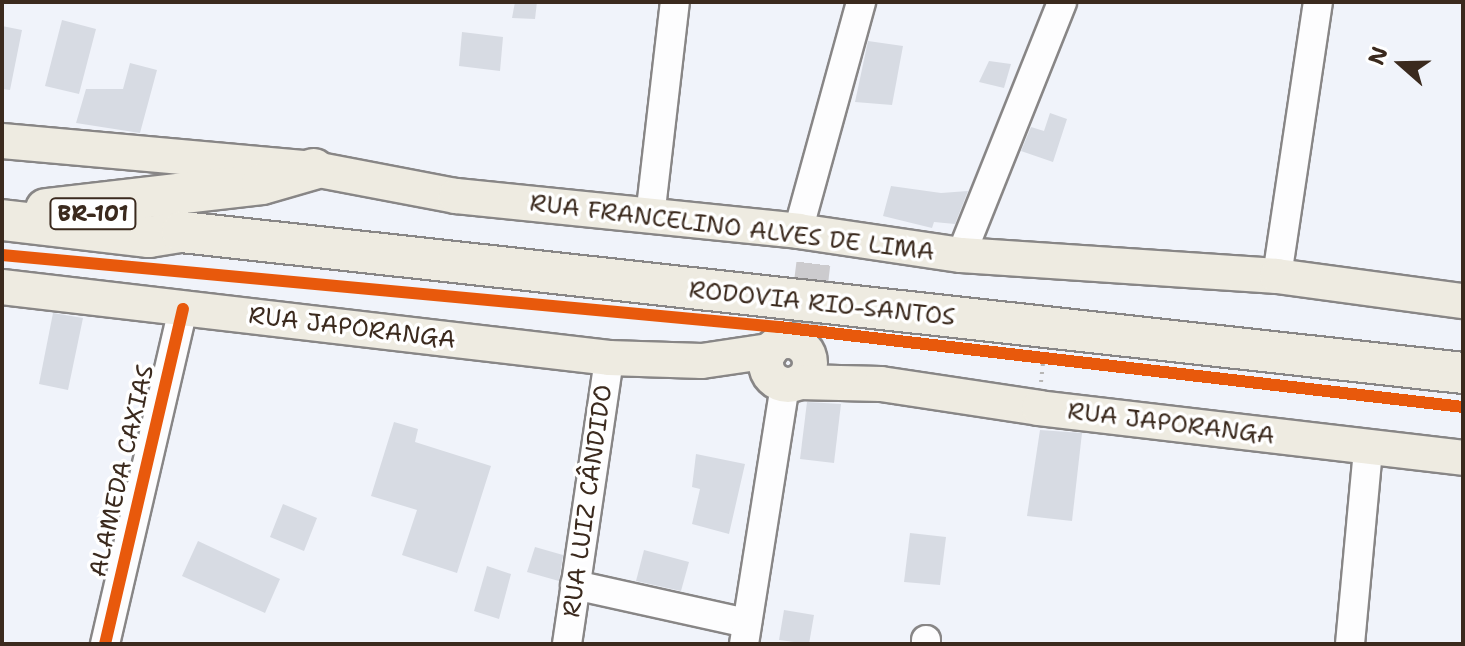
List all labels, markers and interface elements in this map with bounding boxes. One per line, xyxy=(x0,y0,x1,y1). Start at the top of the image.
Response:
north arrow xyxy=(1361,24,1441,104)
text: N xyxy=(1361,42,1395,69)
street label: RUA FRANCELINO ALVES DE LIMA xyxy=(528,189,936,267)
road number: BR-101 xyxy=(49,196,137,232)
street label: RODOVIA RIO-SANTOS xyxy=(687,276,957,332)
street label: RUA JAPORANGA xyxy=(247,301,457,355)
street label: ALAMEDA CAXIAS xyxy=(84,362,160,580)
street label: RUA LUIZ CÂNDIDO xyxy=(557,383,619,619)
street label: RUA JAPORANGA xyxy=(1066,397,1276,451)

